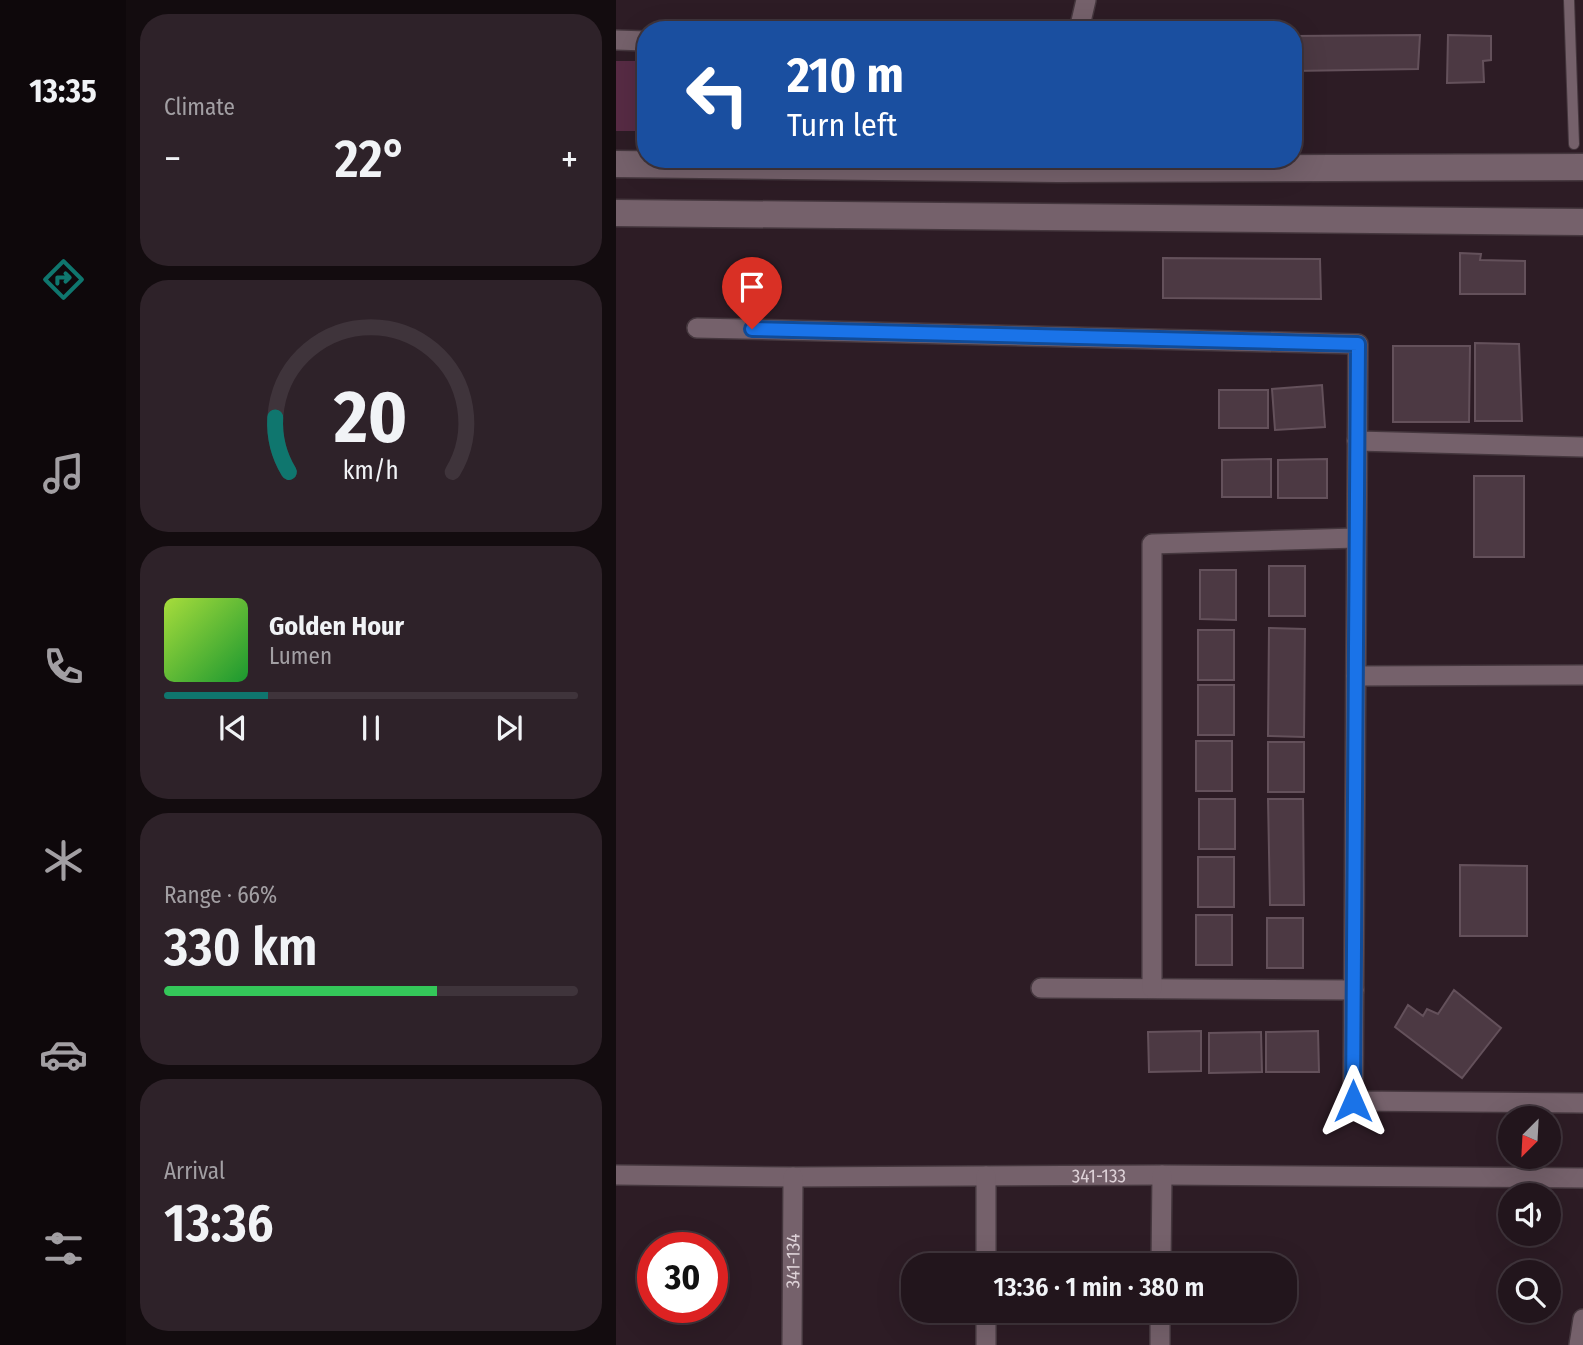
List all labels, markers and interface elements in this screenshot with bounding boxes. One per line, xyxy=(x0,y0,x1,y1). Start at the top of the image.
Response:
text: 210 m xyxy=(787,46,904,105)
icon: left xyxy=(672,49,763,140)
text: 13:35 xyxy=(29,72,97,110)
text: Climate xyxy=(164,93,235,121)
text: Turn left xyxy=(787,106,897,144)
text: 22° xyxy=(335,128,407,191)
text: − xyxy=(164,136,181,182)
text: + xyxy=(561,136,578,182)
icon: directions xyxy=(39,255,88,304)
pin xyxy=(722,257,782,329)
icon: arrive xyxy=(733,268,771,306)
text: 20 xyxy=(333,375,408,462)
icon: music xyxy=(39,449,88,498)
text: km/h xyxy=(343,456,399,486)
text: Golden Hour xyxy=(269,611,404,642)
icon: phone xyxy=(39,642,88,691)
text: Lumen xyxy=(269,642,332,670)
icon: previous xyxy=(214,709,252,747)
icon: pause xyxy=(352,709,390,747)
icon: next xyxy=(490,709,528,747)
icon: climate xyxy=(39,836,88,885)
text: Range · 66% xyxy=(164,881,277,909)
text: 330 km xyxy=(164,916,318,979)
icon: car xyxy=(39,1030,88,1079)
position arrow xyxy=(1316,1064,1390,1138)
north arrow xyxy=(1498,1106,1561,1169)
map controls xyxy=(1498,1106,1561,1323)
text: Arrival xyxy=(164,1157,225,1185)
street label: 341-133 xyxy=(1072,1164,1126,1187)
button: sound xyxy=(1498,1183,1561,1246)
text: 13:36 xyxy=(164,1192,274,1255)
icon: filters xyxy=(39,1224,88,1273)
speed limit sign: 30 xyxy=(637,1232,728,1323)
street label: 341-134 xyxy=(781,1233,805,1289)
button: search xyxy=(1498,1260,1561,1323)
text: 13:36 · 1 min · 380 m xyxy=(994,1272,1204,1303)

